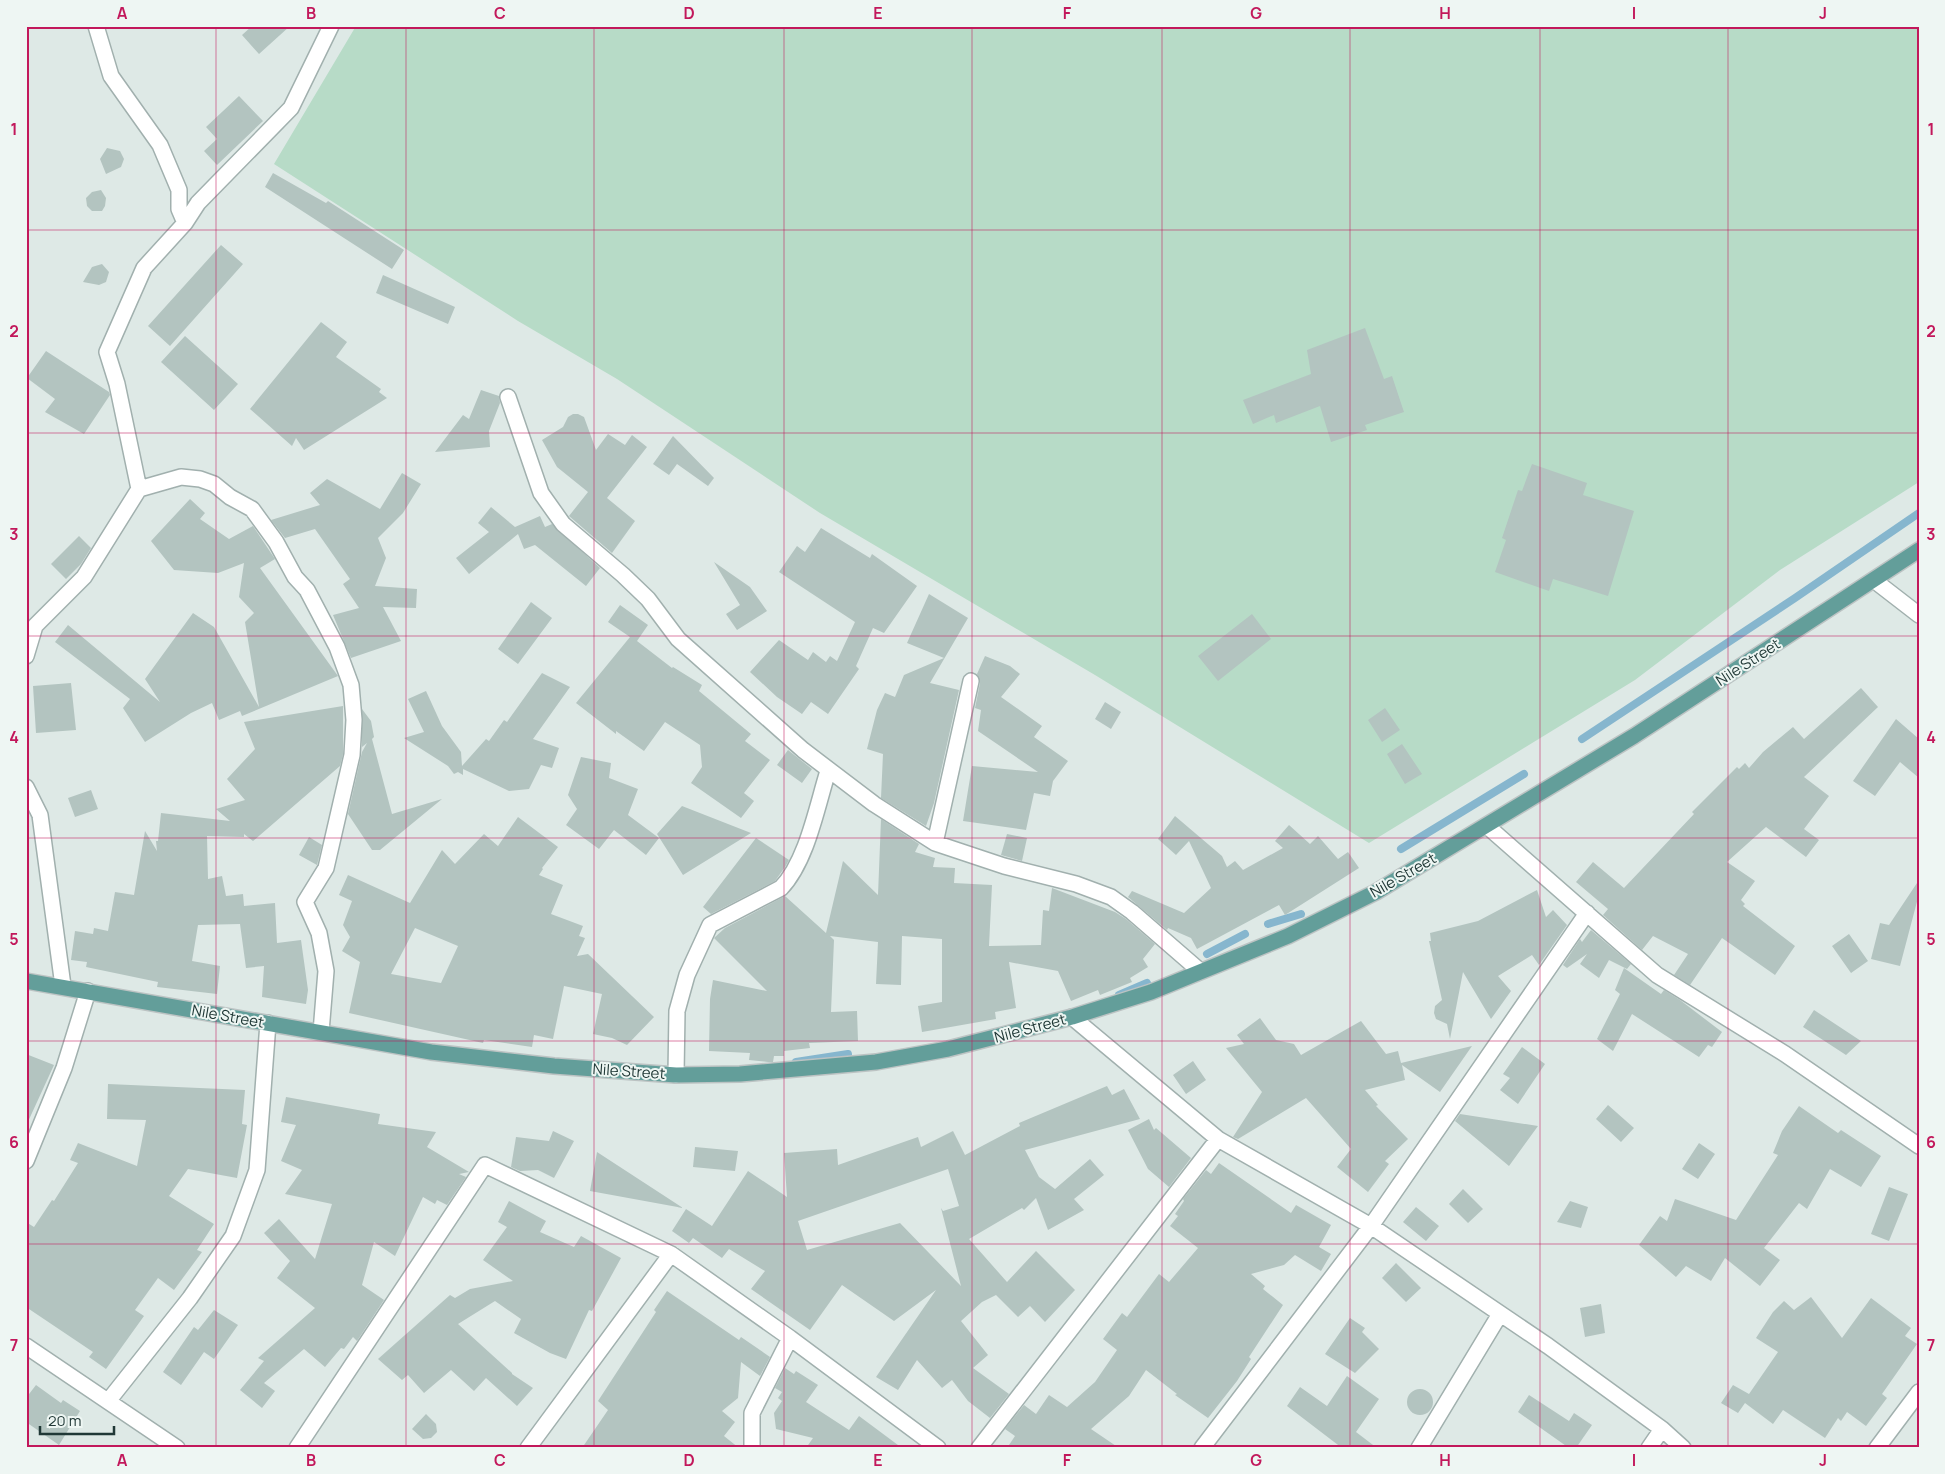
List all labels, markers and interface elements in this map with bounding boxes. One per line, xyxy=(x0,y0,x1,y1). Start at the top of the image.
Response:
text: A xyxy=(117,2,128,24)
text: B xyxy=(306,2,316,24)
text: C xyxy=(494,2,506,24)
text: D xyxy=(683,2,695,24)
text: E xyxy=(873,2,883,24)
text: F xyxy=(1063,2,1072,24)
text: G xyxy=(1250,2,1262,24)
text: H xyxy=(1439,2,1451,24)
text: I xyxy=(1632,2,1636,24)
text: J xyxy=(1819,2,1827,24)
text: 1 xyxy=(10,118,18,140)
text: 1 xyxy=(1927,118,1935,140)
text: 2 xyxy=(9,320,19,342)
text: 2 xyxy=(1926,320,1936,342)
text: 3 xyxy=(9,523,19,545)
text: 3 xyxy=(1926,523,1936,545)
street label: Nile Street xyxy=(1712,633,1784,691)
text: 4 xyxy=(9,726,19,748)
text: 4 xyxy=(1926,726,1936,748)
street label: Nile Street xyxy=(1366,848,1440,902)
text: 5 xyxy=(9,928,19,950)
text: 5 xyxy=(1926,928,1936,950)
street label: Nile Street xyxy=(190,999,266,1033)
street label: Nile Street xyxy=(992,1008,1068,1048)
street label: Nile Street xyxy=(592,1058,666,1084)
text: 6 xyxy=(9,1131,19,1153)
text: 6 xyxy=(1926,1131,1936,1153)
text: 7 xyxy=(10,1334,18,1356)
text: 7 xyxy=(1927,1334,1935,1356)
scale bar xyxy=(40,1404,114,1436)
text: 20 m xyxy=(48,1410,81,1431)
text: A xyxy=(117,1449,128,1471)
text: B xyxy=(306,1449,316,1471)
text: C xyxy=(494,1449,506,1471)
text: D xyxy=(683,1449,695,1471)
text: E xyxy=(873,1449,883,1471)
text: F xyxy=(1063,1449,1072,1471)
text: G xyxy=(1250,1449,1262,1471)
text: H xyxy=(1439,1449,1451,1471)
text: I xyxy=(1632,1449,1636,1471)
text: J xyxy=(1819,1449,1827,1471)

